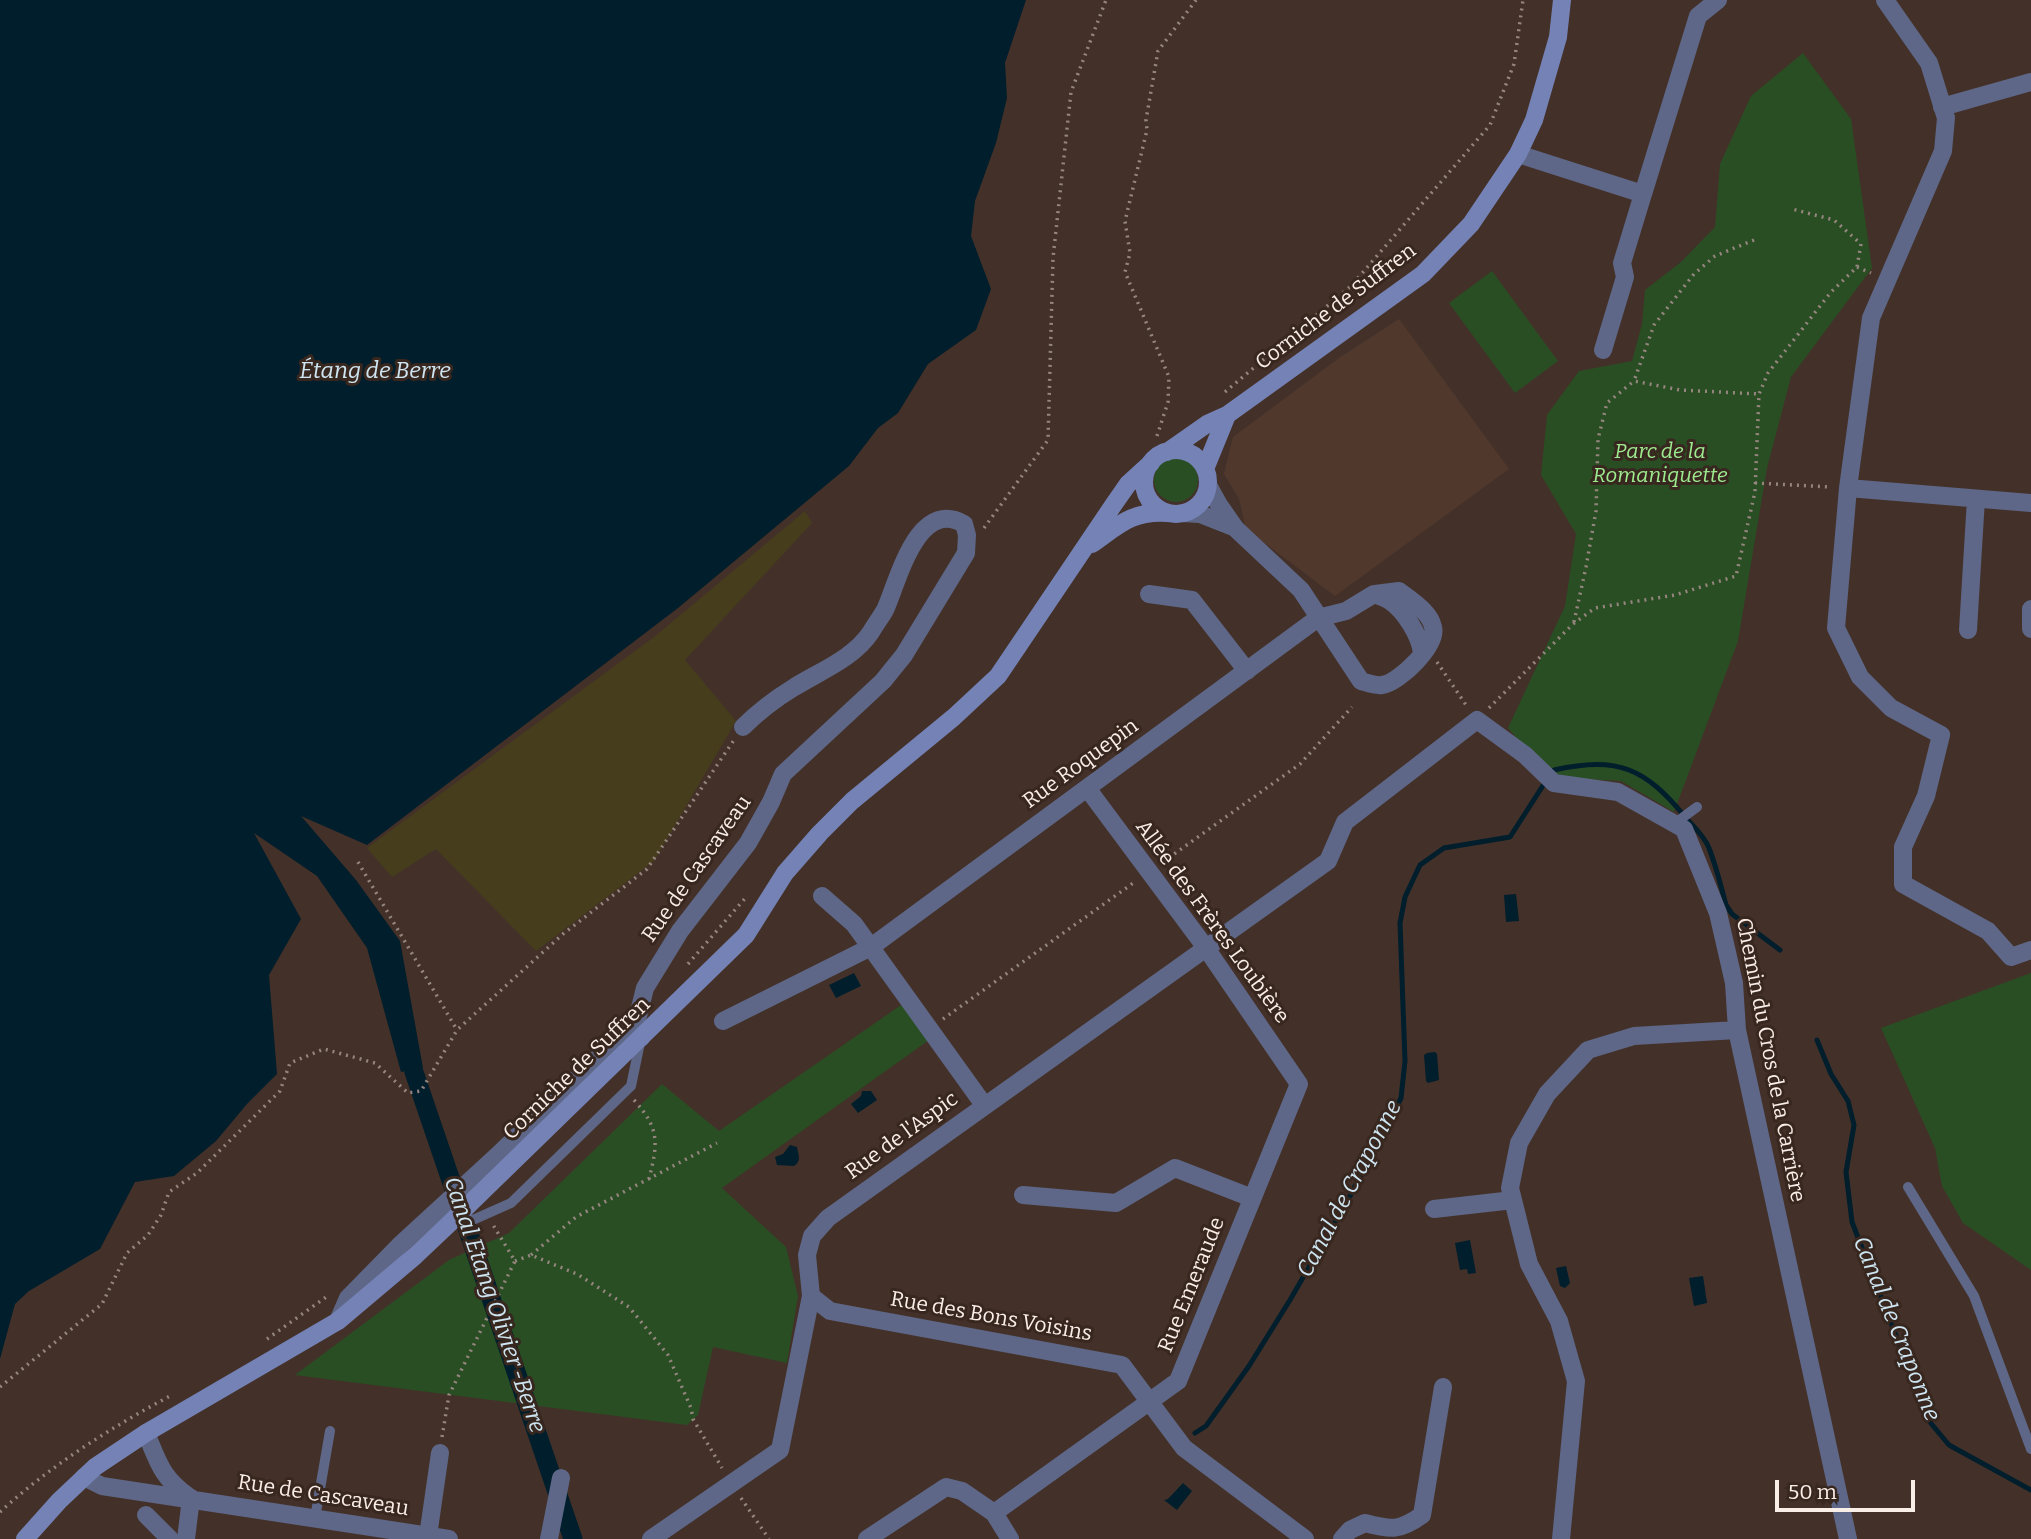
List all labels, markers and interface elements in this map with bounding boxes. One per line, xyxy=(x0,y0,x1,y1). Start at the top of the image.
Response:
street label: Corniche de Suffren xyxy=(1251,238,1421,376)
water label: Étang de Berre xyxy=(299,358,451,386)
park label: Parc de la Romaniquette xyxy=(1593,439,1727,489)
street label: Rue Roquepin xyxy=(1018,714,1144,814)
street label: Rue de Cascaveau xyxy=(637,791,757,947)
street label: Allée des Frères Loubière xyxy=(1130,815,1294,1029)
street label: Chemin du Cros de la Carrière xyxy=(1730,916,1810,1204)
street label: Corniche de Suffren xyxy=(498,992,656,1146)
street label: Rue de l'Aspic xyxy=(841,1087,963,1185)
water label: Canal de Craponne xyxy=(1292,1096,1408,1282)
water label: Canal Etang Olivier -Berre xyxy=(437,1173,551,1437)
street label: Rue Emeraude xyxy=(1153,1214,1231,1356)
water label: Canal de Craponne xyxy=(1846,1233,1946,1425)
street label: Rue des Bons Voisins xyxy=(888,1287,1094,1347)
scale bar xyxy=(1779,1466,1919,1510)
street label: Rue de Cascaveau xyxy=(236,1470,410,1522)
text: 50 m xyxy=(1788,1479,1837,1505)

